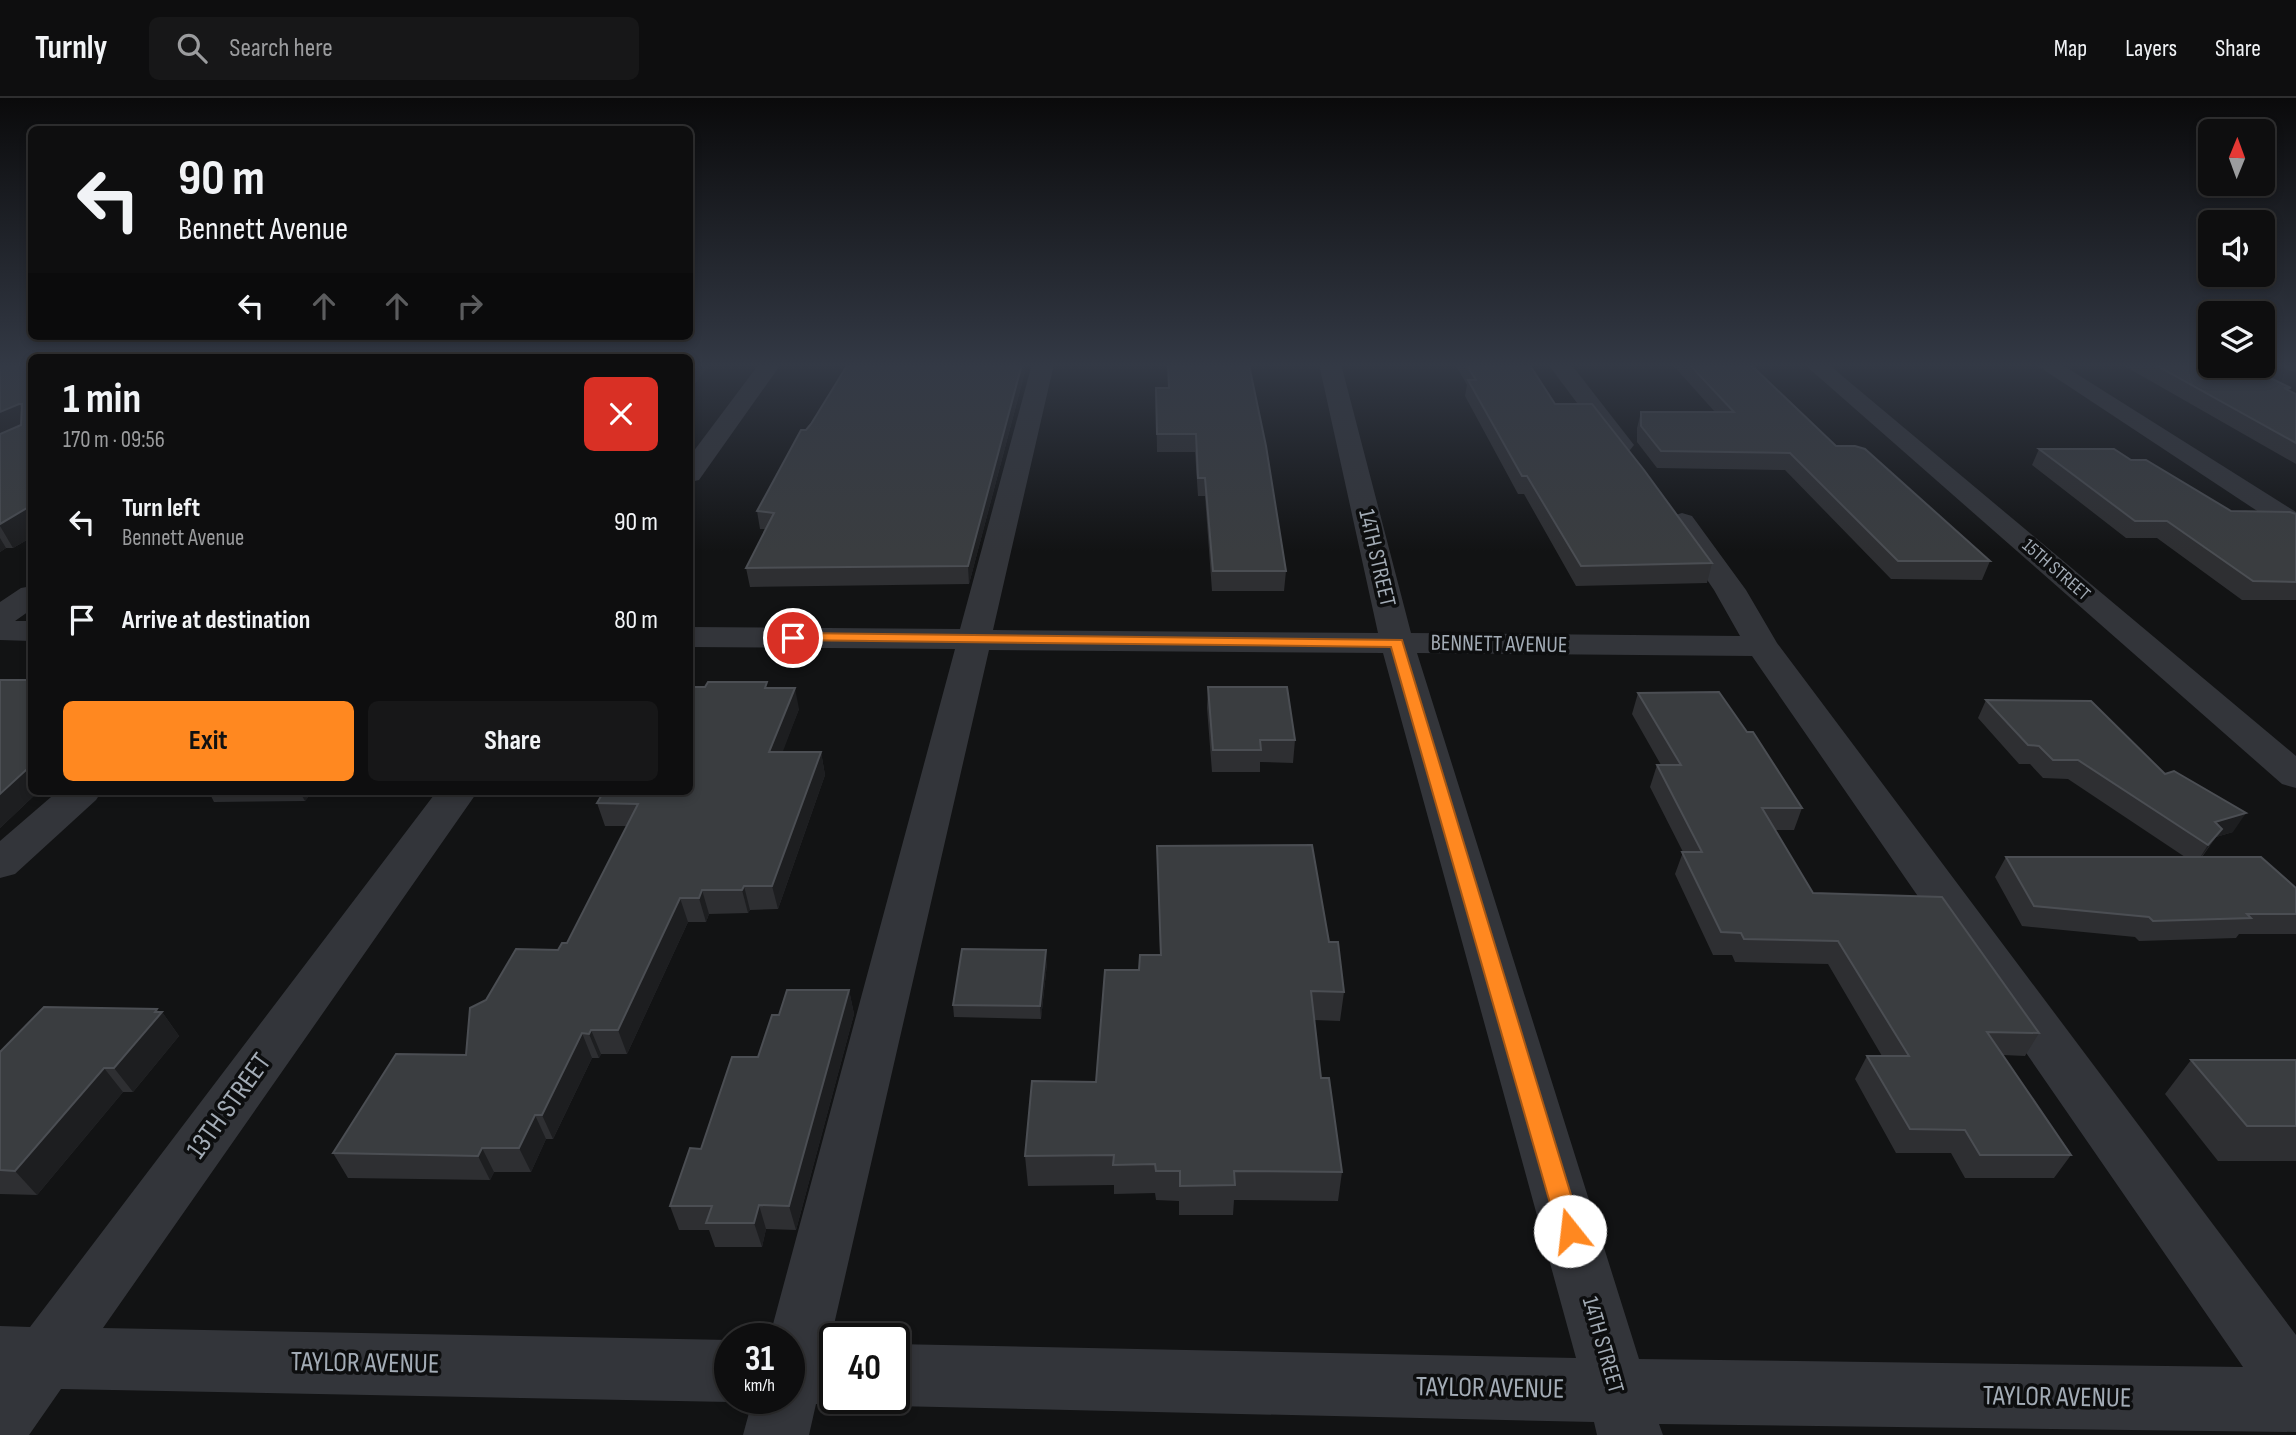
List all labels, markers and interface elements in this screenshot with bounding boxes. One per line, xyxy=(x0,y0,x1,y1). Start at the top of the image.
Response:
search box xyxy=(149,17,639,80)
text: Turnly xyxy=(35,28,107,68)
icon: search xyxy=(173,29,211,67)
text: Search here xyxy=(229,33,333,64)
text: Map xyxy=(2054,34,2087,63)
text: Layers xyxy=(2125,34,2177,63)
text: Share xyxy=(2215,34,2261,63)
north arrow xyxy=(2198,119,2275,196)
map controls xyxy=(2198,119,2275,378)
text: 90 m xyxy=(178,150,265,209)
icon: left xyxy=(63,154,154,245)
text: Bennett Avenue xyxy=(178,210,348,249)
button: sound xyxy=(2198,210,2275,287)
icon: left xyxy=(232,287,270,325)
icon: ahead xyxy=(305,287,343,325)
icon: ahead xyxy=(378,287,416,325)
icon: right xyxy=(451,287,489,325)
button: layers xyxy=(2198,301,2275,378)
text: 1 min xyxy=(63,374,141,425)
button: close xyxy=(584,377,658,451)
text: 170 m · 09:56 xyxy=(63,426,165,454)
text: Turn left xyxy=(122,493,200,524)
icon: left xyxy=(63,503,101,541)
text: 90 m xyxy=(614,507,658,538)
street label: 14TH STREET xyxy=(1352,507,1402,609)
text: Bennett Avenue xyxy=(122,524,244,552)
street label: 15TH STREET xyxy=(2017,534,2095,606)
icon: arrive xyxy=(63,601,101,639)
text: Arrive at destination xyxy=(122,605,310,636)
text: 80 m xyxy=(614,605,658,636)
pin xyxy=(763,608,823,668)
icon: arrive xyxy=(774,619,812,657)
street label: BENNETT AVENUE xyxy=(1430,629,1568,659)
button: Exit xyxy=(63,701,354,781)
button: Share xyxy=(368,701,658,781)
street label: 13TH STREET xyxy=(180,1047,278,1165)
position arrow xyxy=(1533,1194,1607,1268)
street label: 14TH STREET xyxy=(1576,1294,1630,1396)
speed limit sign: 40 xyxy=(819,1323,910,1414)
text: 31 xyxy=(745,1338,774,1381)
street label: TAYLOR AVENUE xyxy=(290,1345,440,1381)
street label: TAYLOR AVENUE xyxy=(1415,1370,1565,1406)
text: km/h xyxy=(744,1375,775,1396)
street label: TAYLOR AVENUE xyxy=(1982,1379,2132,1415)

